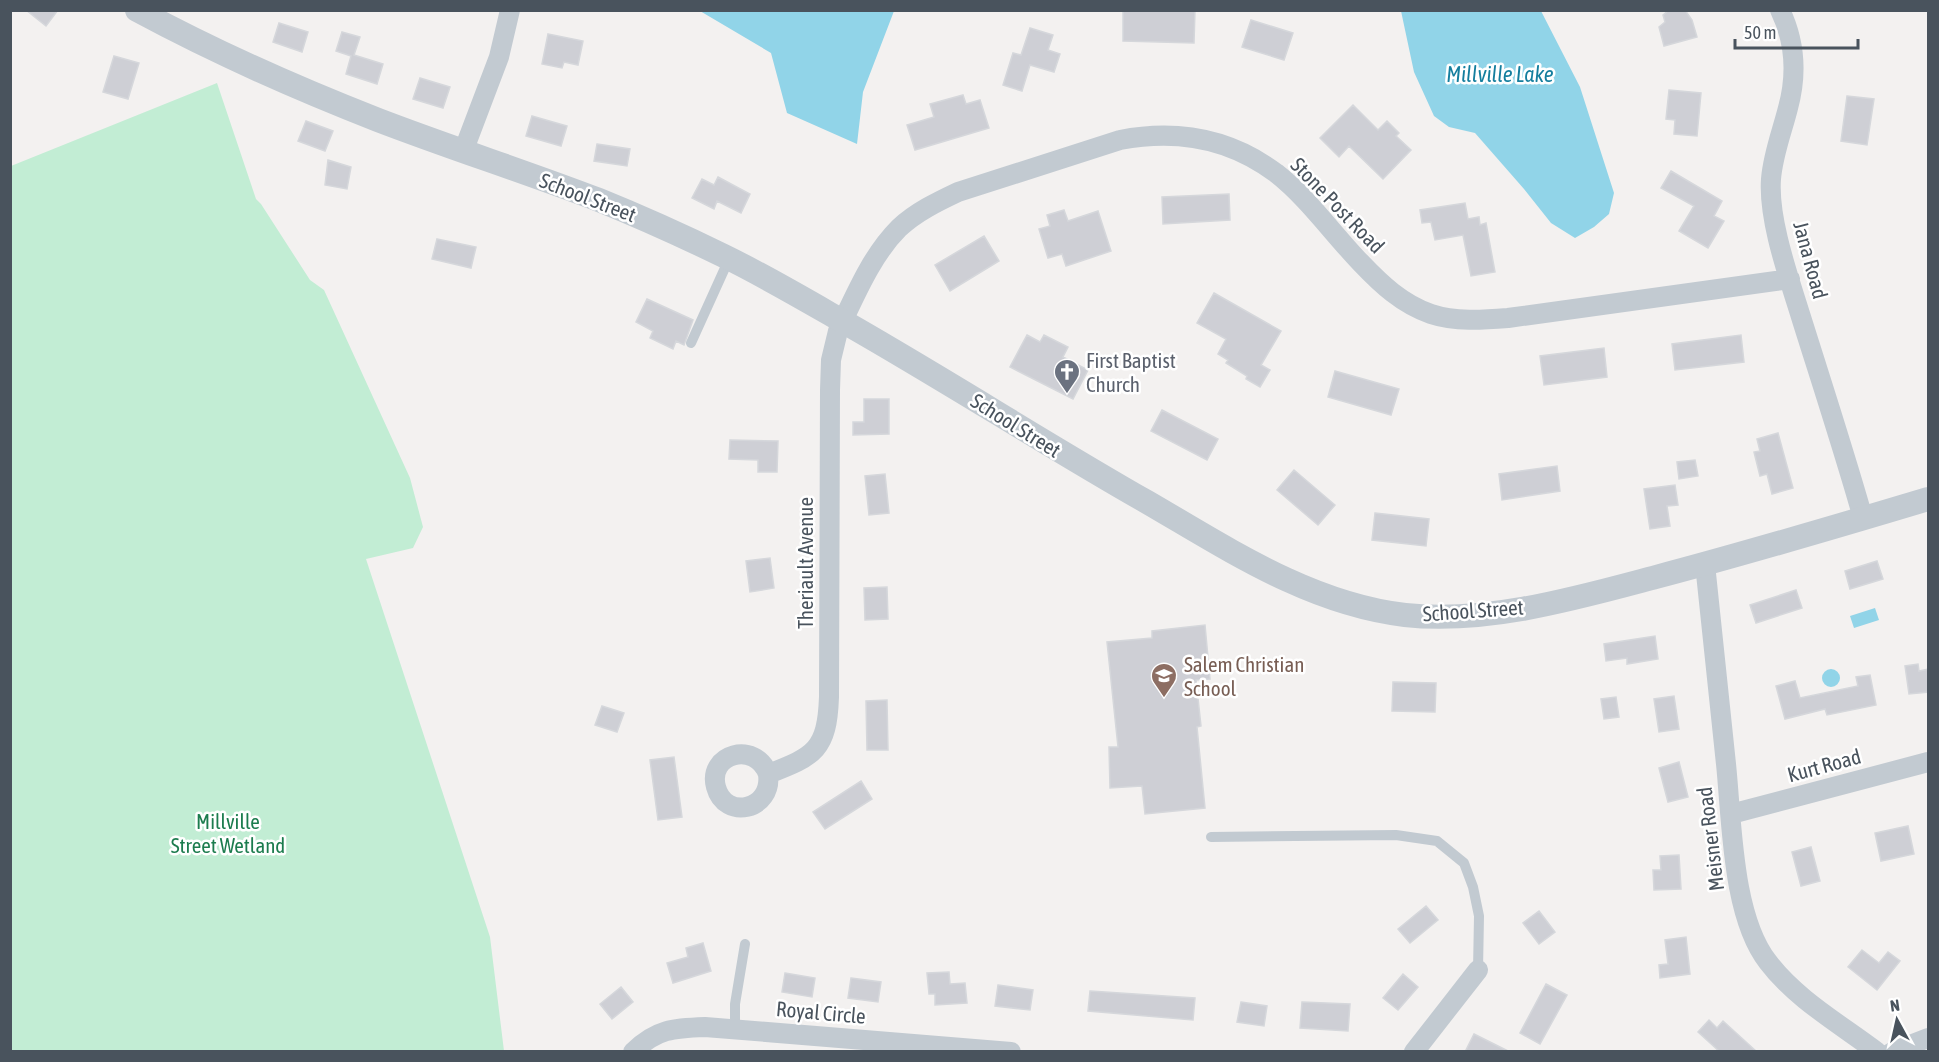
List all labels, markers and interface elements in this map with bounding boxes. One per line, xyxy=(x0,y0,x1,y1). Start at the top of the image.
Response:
scale bar xyxy=(1735,12,1858,50)
text: 50 m xyxy=(1744,22,1776,43)
water label: Millville Lake xyxy=(1446,61,1554,87)
street label: Stone Post Road xyxy=(1286,152,1390,258)
street label: School Street xyxy=(537,168,639,226)
street label: Jana Road xyxy=(1789,219,1833,301)
place label: First Baptist Church xyxy=(1086,348,1176,396)
church icon: First Baptist Church xyxy=(1052,357,1082,395)
street label: School Street xyxy=(967,388,1065,462)
street label: Theriault Avenue xyxy=(793,497,817,629)
street label: School Street xyxy=(1422,595,1524,625)
place label: Salem Christian School xyxy=(1184,652,1304,700)
school or university icon: Salem Christian School xyxy=(1149,661,1179,699)
street label: Kurt Road xyxy=(1785,744,1863,786)
street label: Meisner Road xyxy=(1692,786,1728,892)
park label: Millville Street Wetland xyxy=(171,809,285,857)
north arrow xyxy=(1867,990,1927,1050)
street label: Royal Circle xyxy=(775,996,867,1028)
text: N xyxy=(1889,996,1901,1015)

